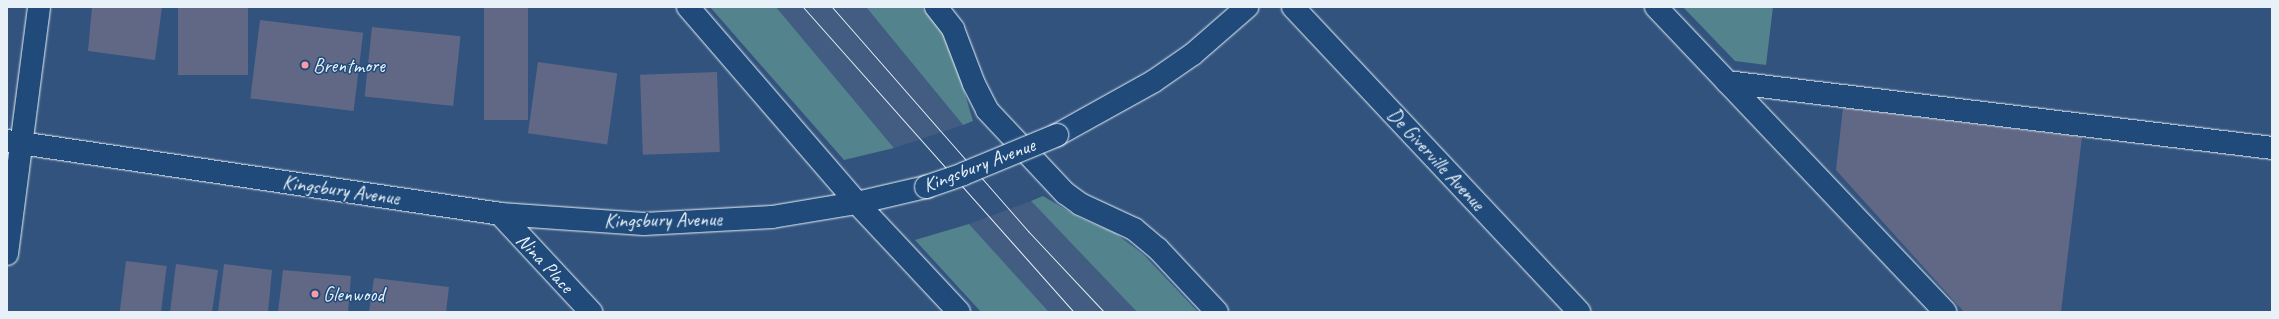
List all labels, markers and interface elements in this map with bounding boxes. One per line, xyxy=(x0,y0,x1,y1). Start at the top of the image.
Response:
place label: Brentmore xyxy=(313,53,385,77)
marker: Brentmore xyxy=(300,60,310,70)
street label: De Giverville Avenue xyxy=(1382,103,1490,215)
street label: Kingsbury Avenue xyxy=(920,133,1038,197)
street label: Kingsbury Avenue xyxy=(281,170,401,210)
street label: Kingsbury Avenue xyxy=(604,207,722,233)
street label: Nina Place xyxy=(511,228,579,298)
place label: Glenwood xyxy=(323,282,384,306)
marker: Glenwood xyxy=(310,289,320,299)

